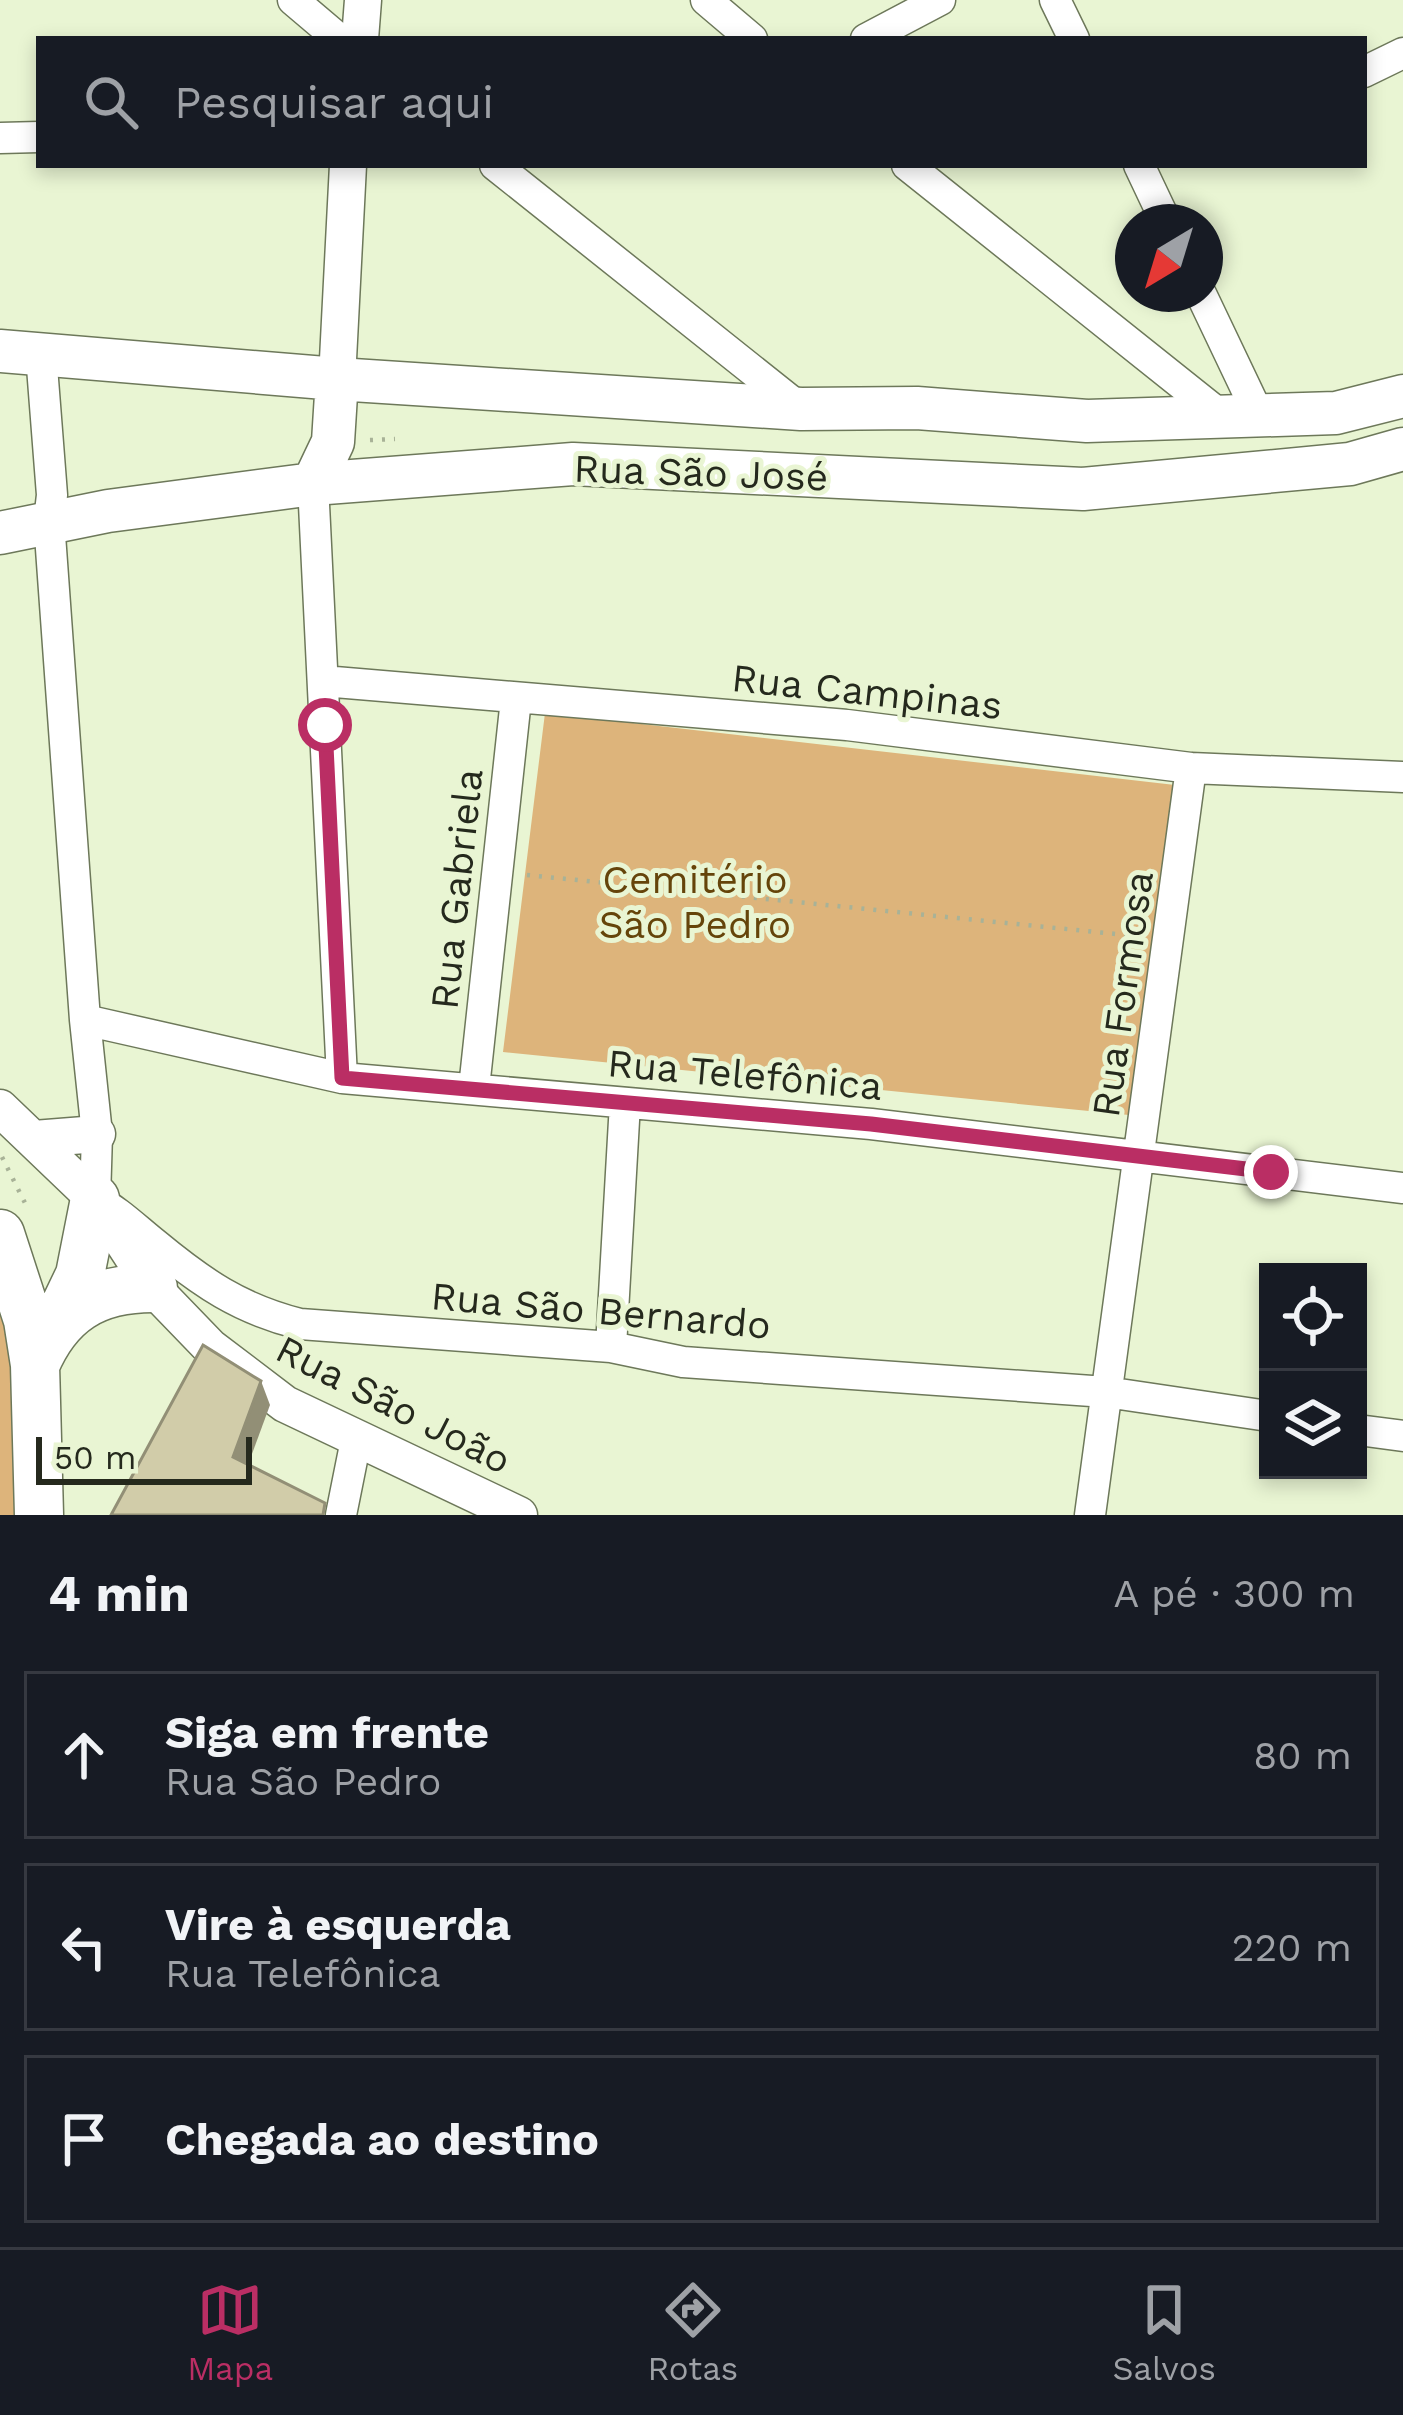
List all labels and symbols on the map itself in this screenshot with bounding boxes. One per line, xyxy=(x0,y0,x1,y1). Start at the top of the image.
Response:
north arrow xyxy=(1115,204,1223,312)
street label: Rua São José xyxy=(573,446,829,499)
street label: Rua Campinas xyxy=(730,655,1004,728)
route start xyxy=(298,698,352,752)
street label: Rua Gabriela xyxy=(421,767,492,1012)
park label: Cemitério São Pedro xyxy=(599,857,791,947)
street label: Rua Formosa xyxy=(1083,868,1162,1120)
street label: Rua Telefônica xyxy=(606,1040,884,1109)
route end xyxy=(1244,1145,1298,1199)
street label: Rua São Bernardo xyxy=(429,1273,773,1348)
street label: Rua São João xyxy=(269,1326,519,1483)
scale bar xyxy=(36,1431,252,1484)

